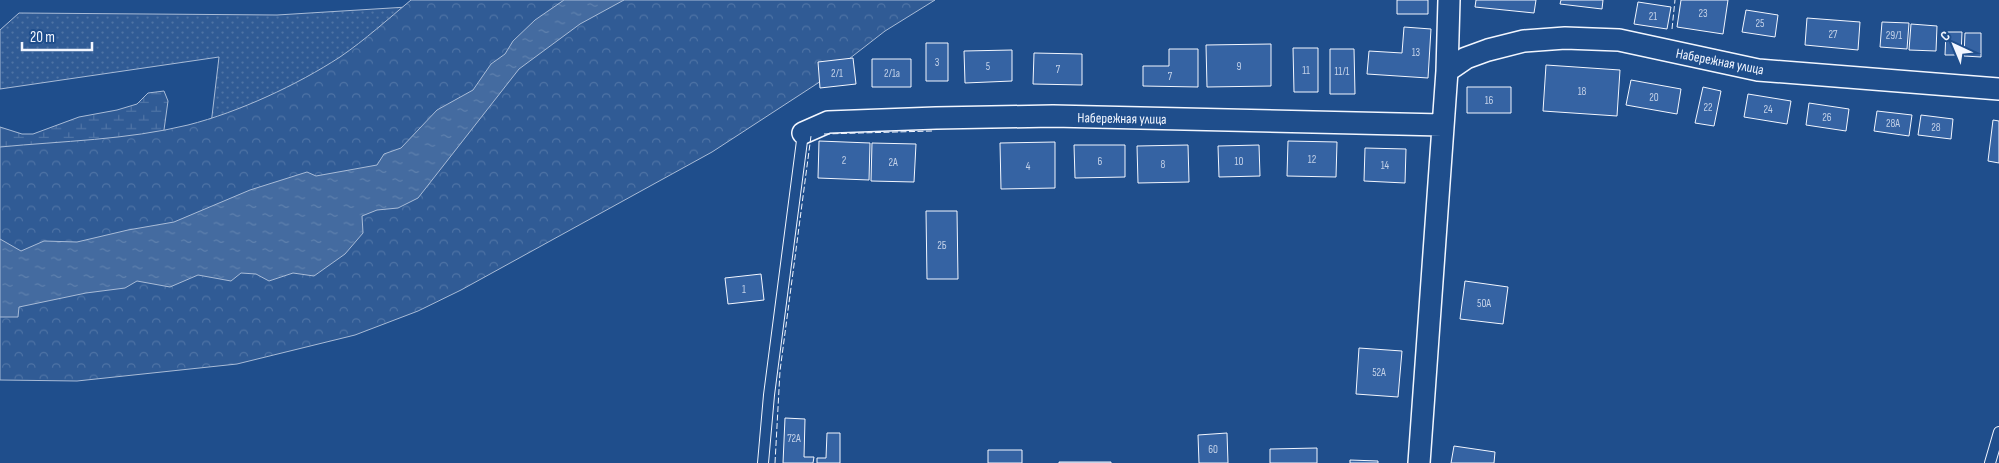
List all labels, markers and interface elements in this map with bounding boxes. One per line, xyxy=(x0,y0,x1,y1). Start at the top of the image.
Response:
house number: 23 xyxy=(1698,7,1708,20)
house number: 21 xyxy=(1649,10,1657,23)
house number: 25 xyxy=(1756,17,1764,30)
scale bar xyxy=(22,20,92,52)
north arrow xyxy=(1929,20,1979,70)
text: С xyxy=(1937,27,1954,45)
text: 20 m xyxy=(30,28,55,47)
house number: 27 xyxy=(1829,28,1838,41)
house number: 29/1 xyxy=(1886,29,1902,42)
street label: Набережная улица xyxy=(1675,45,1765,78)
house number: 13 xyxy=(1412,46,1421,59)
house number: 3 xyxy=(935,56,940,69)
house number: 5 xyxy=(986,60,990,73)
house number: 9 xyxy=(1237,60,1242,73)
house number: 7 xyxy=(1056,63,1061,76)
house number: 11 xyxy=(1302,64,1310,77)
house number: 11/1 xyxy=(1335,65,1350,78)
house number: 2/1 xyxy=(831,67,843,80)
house number: 2/1а xyxy=(884,67,900,80)
house number: 7 xyxy=(1168,70,1173,83)
house number: 18 xyxy=(1578,85,1587,98)
house number: 20 xyxy=(1649,91,1659,104)
house number: 16 xyxy=(1485,94,1494,107)
house number: 22 xyxy=(1703,101,1713,114)
house number: 24 xyxy=(1763,103,1773,116)
street label: Набережная улица xyxy=(1077,109,1167,128)
house number: 26 xyxy=(1822,111,1832,124)
house number: 28А xyxy=(1886,117,1900,130)
house number: 28 xyxy=(1931,121,1941,134)
house number: 12 xyxy=(1308,153,1317,166)
house number: 2 xyxy=(842,154,847,167)
house number: 6 xyxy=(1098,155,1103,168)
house number: 10 xyxy=(1235,155,1243,168)
house number: 2А xyxy=(888,156,898,169)
house number: 8 xyxy=(1161,158,1166,171)
house number: 14 xyxy=(1381,159,1390,172)
house number: 4 xyxy=(1026,160,1031,173)
house number: 2Б xyxy=(937,239,947,252)
house number: 1 xyxy=(742,283,746,296)
house number: 50А xyxy=(1477,297,1491,310)
house number: 52А xyxy=(1372,366,1386,379)
house number: 72А xyxy=(787,432,801,445)
house number: 60 xyxy=(1208,443,1218,456)

